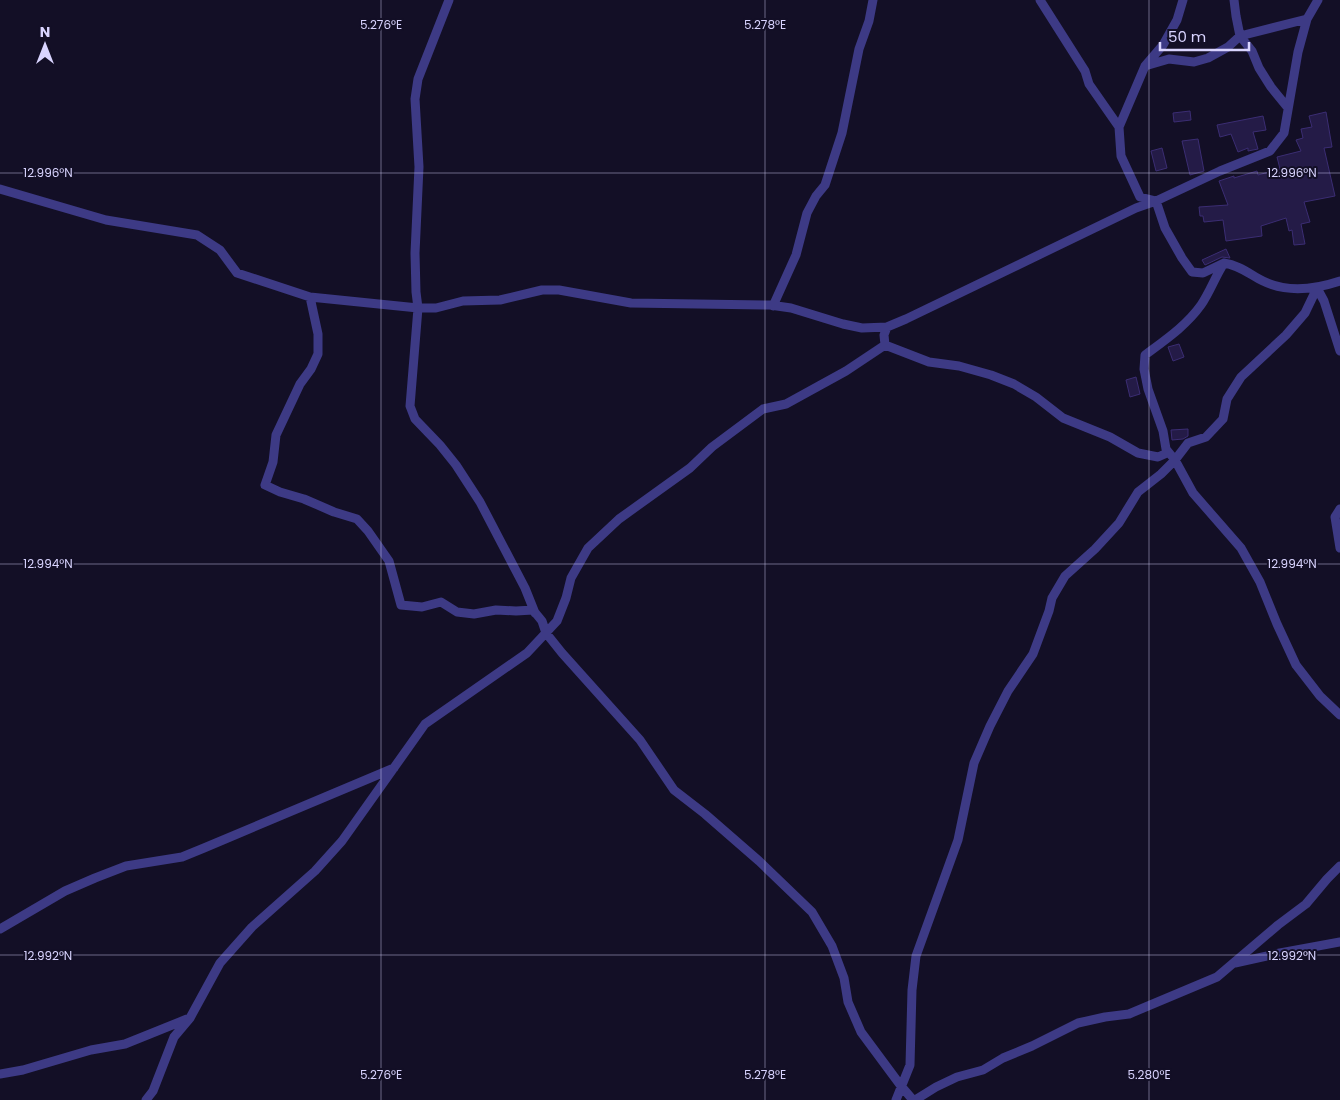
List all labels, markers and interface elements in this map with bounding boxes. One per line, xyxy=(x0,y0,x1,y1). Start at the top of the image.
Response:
text: 5.276°E xyxy=(360,16,402,33)
text: 5.278°E xyxy=(744,16,786,33)
north arrow xyxy=(20,20,70,70)
scale bar xyxy=(1160,20,1249,52)
text: N xyxy=(40,22,50,42)
text: 50 m xyxy=(1168,26,1206,47)
text: 12.996°N xyxy=(23,164,73,181)
text: 12.996°N xyxy=(1267,164,1317,181)
text: 12.994°N xyxy=(23,555,73,572)
text: 12.994°N xyxy=(1267,555,1317,572)
text: 12.992°N xyxy=(24,947,72,964)
text: 12.992°N xyxy=(1268,947,1316,964)
text: 5.276°E xyxy=(360,1066,402,1083)
text: 5.278°E xyxy=(744,1066,786,1083)
text: 5.280°E xyxy=(1127,1066,1171,1083)

